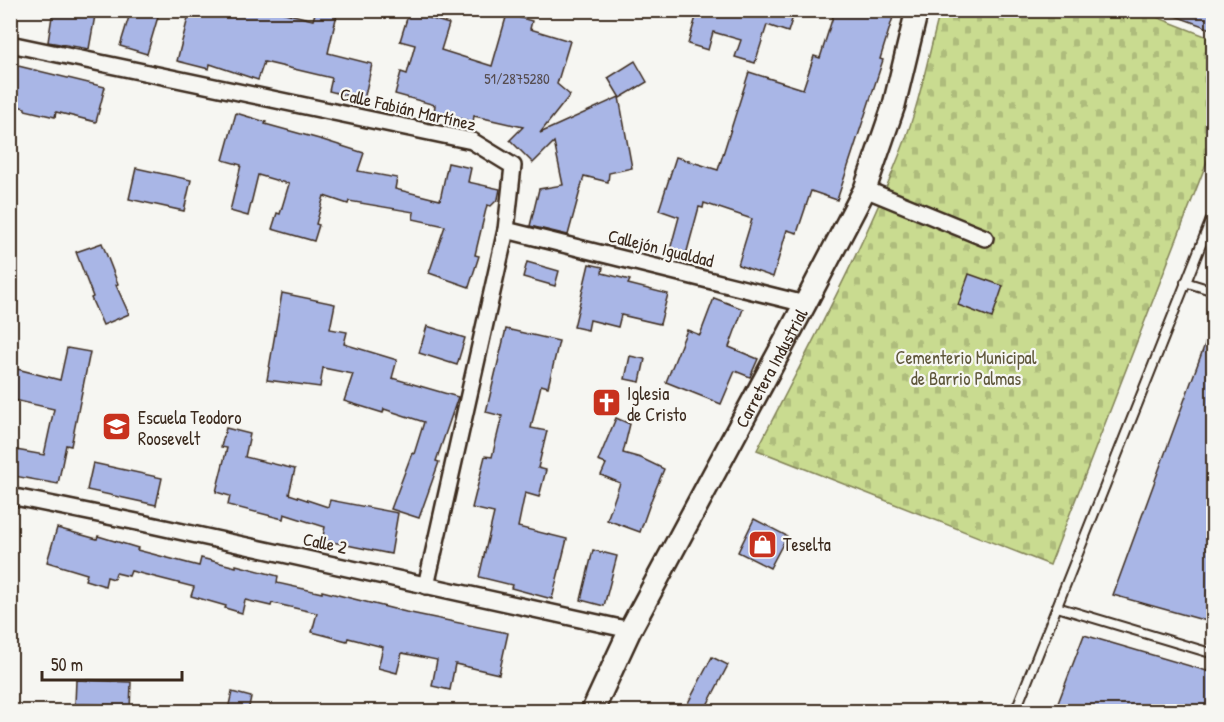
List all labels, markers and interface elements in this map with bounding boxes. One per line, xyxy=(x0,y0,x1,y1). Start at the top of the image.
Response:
house number: 51/2875280 xyxy=(484,68,550,89)
street label: Calle Fabián Martínez xyxy=(338,81,479,137)
street label: Callejón Igualdad xyxy=(606,223,716,273)
street label: Carretera Industrial xyxy=(729,303,813,432)
park label: Cementerio Municipal de Barrio Palmas xyxy=(896,345,1037,391)
place label: Iglesia de Cristo xyxy=(627,381,687,427)
church icon: Iglesia de Cristo xyxy=(590,387,622,419)
place label: Escuela Teodoro Roosevelt xyxy=(138,405,242,451)
school or university icon: Escuela Teodoro Roosevelt xyxy=(101,411,133,443)
street label: Calle 2 xyxy=(301,526,350,560)
shop icon: Teselta xyxy=(746,528,778,560)
place label: Teselta xyxy=(783,532,831,557)
scale bar xyxy=(42,644,182,682)
text: 50 m xyxy=(51,652,83,677)

